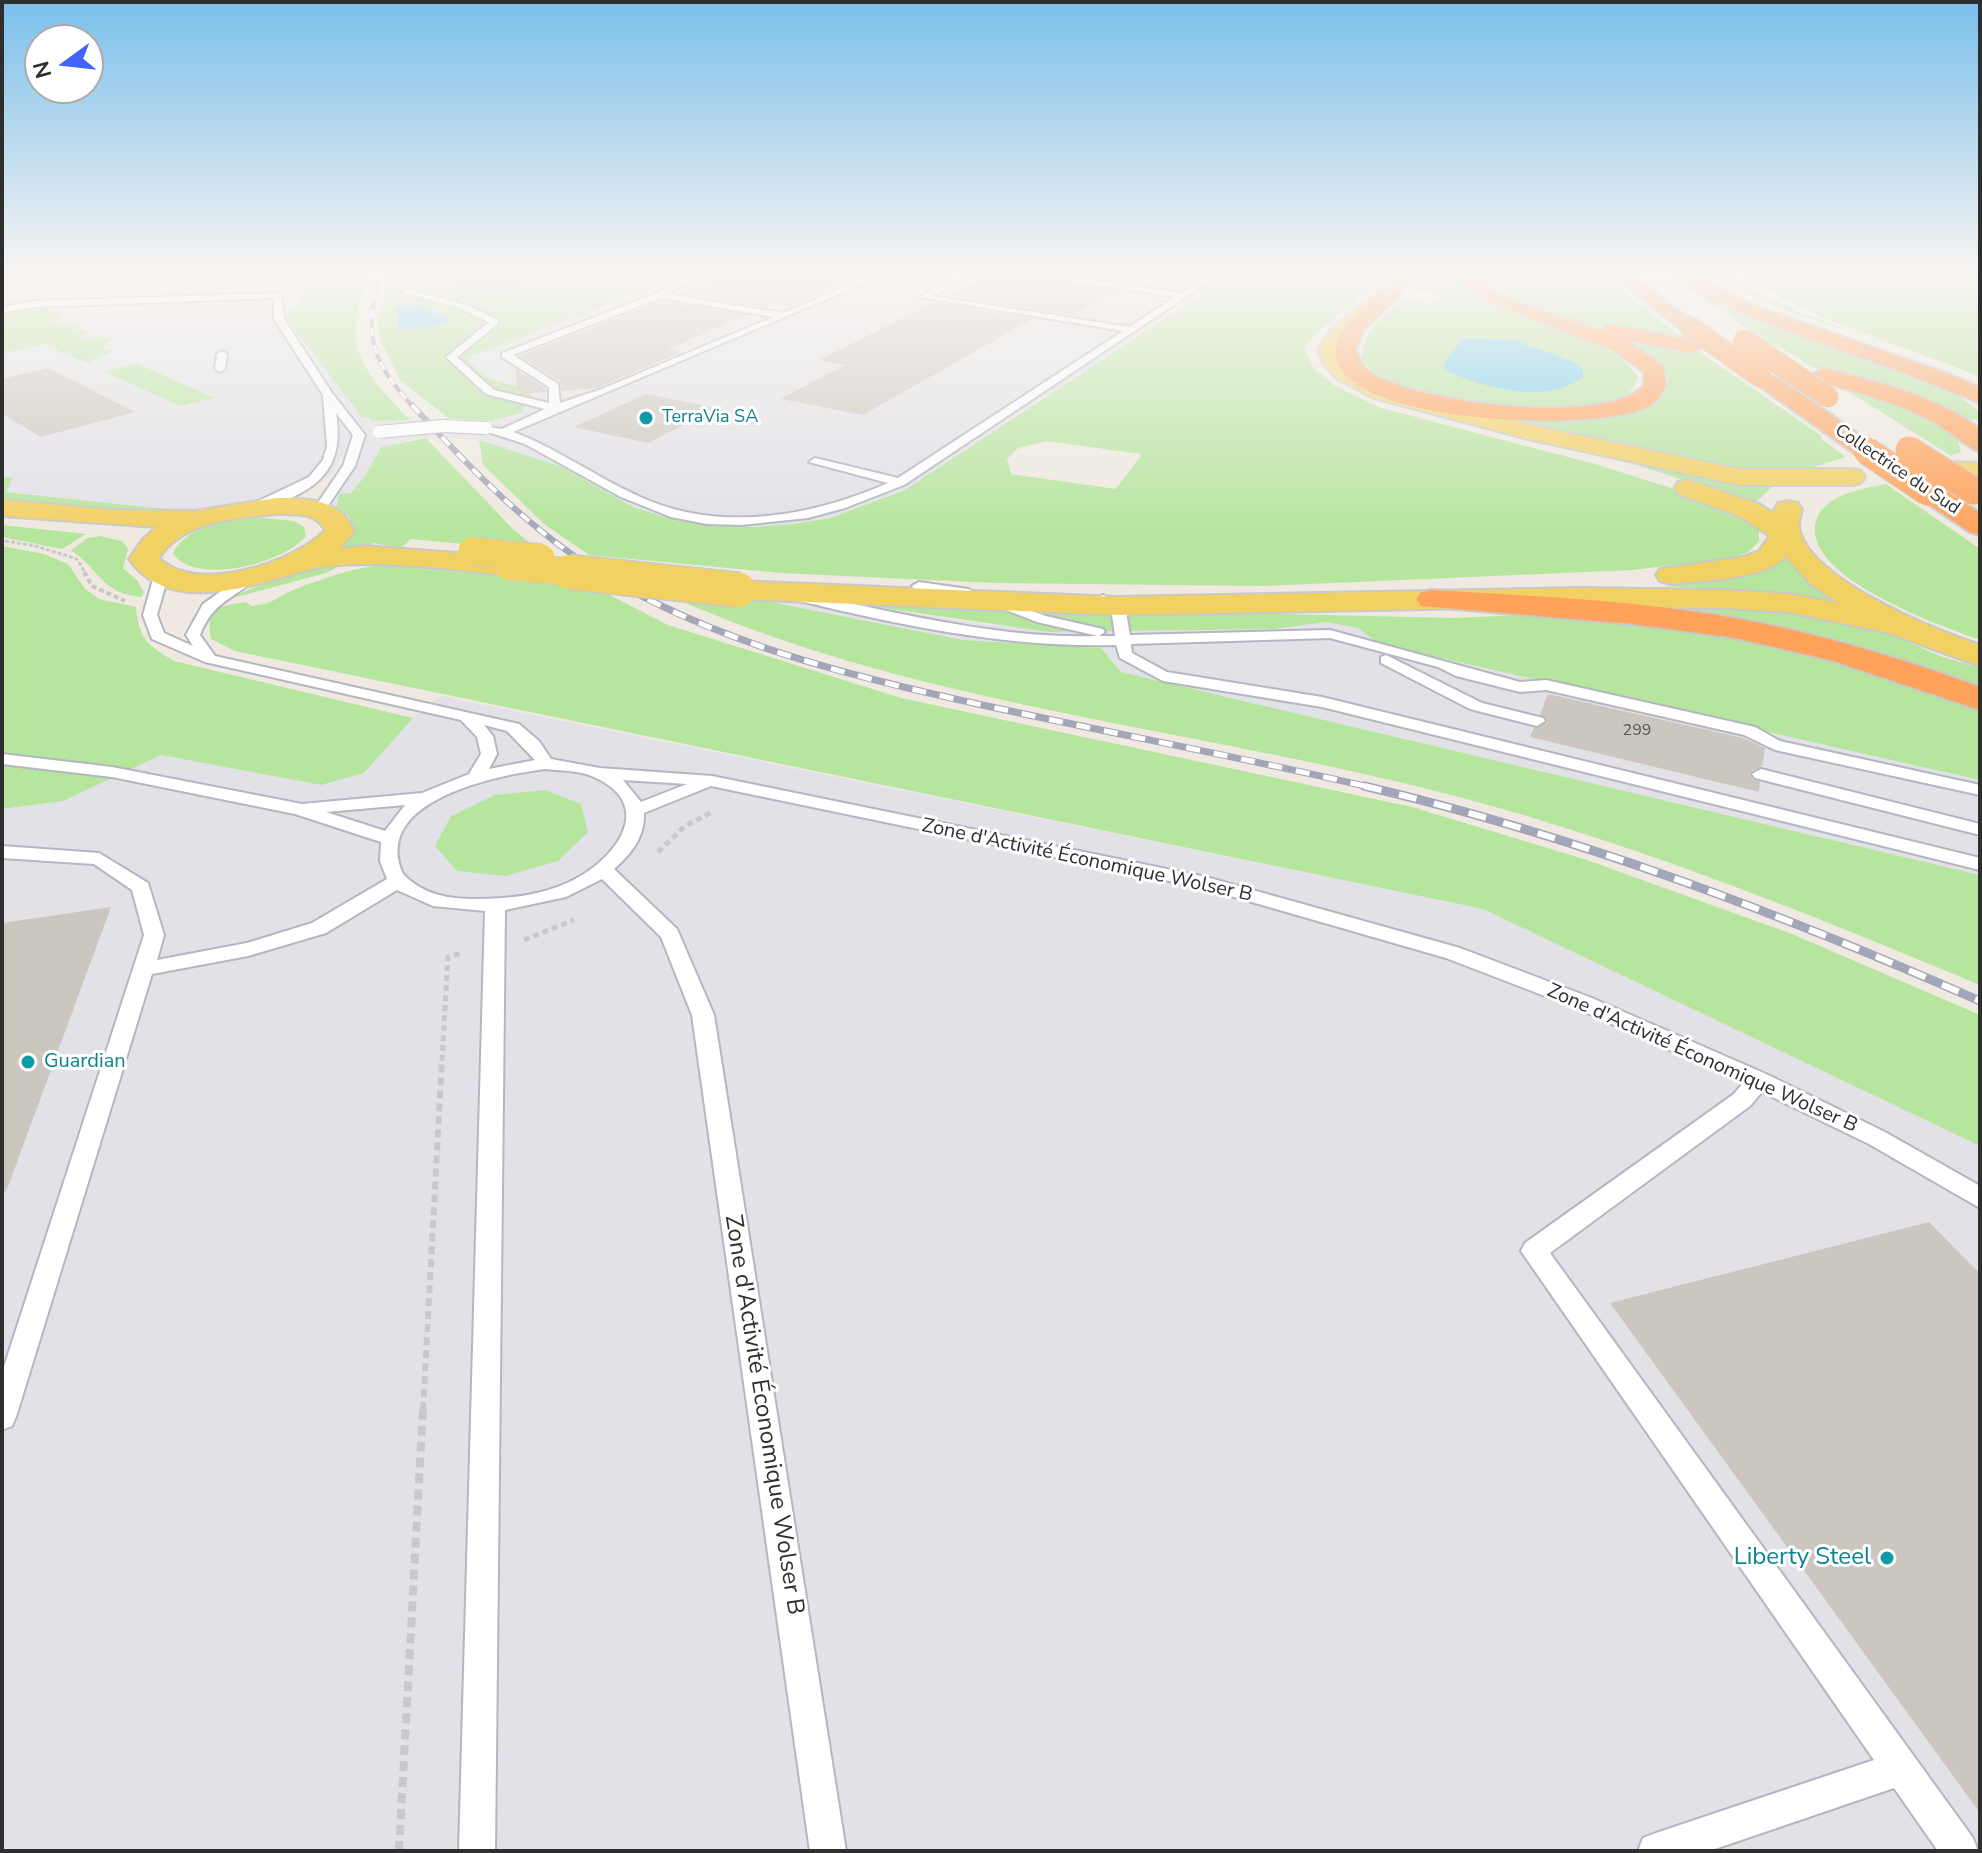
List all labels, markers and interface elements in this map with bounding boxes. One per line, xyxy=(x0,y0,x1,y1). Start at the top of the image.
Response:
north arrow xyxy=(24,24,104,104)
text: N xyxy=(26,58,59,82)
place label: TerraVia SA xyxy=(662,407,758,429)
marker: TerraVia SA xyxy=(637,409,655,427)
street label: Collectrice du Sud xyxy=(1830,420,1964,520)
house number: 299 xyxy=(1623,721,1651,741)
street label: Zone d'Activité Économique Wolser B xyxy=(920,814,1254,908)
street label: Zone d'Activité Économique Wolser B xyxy=(1543,979,1861,1139)
place label: Guardian xyxy=(44,1050,126,1074)
marker: Guardian xyxy=(19,1053,37,1071)
street label: Zone d'Activité Économique Wolser B xyxy=(717,1213,809,1617)
place label: Liberty Steel xyxy=(1734,1544,1871,1572)
marker: Liberty Steel xyxy=(1878,1549,1896,1567)

